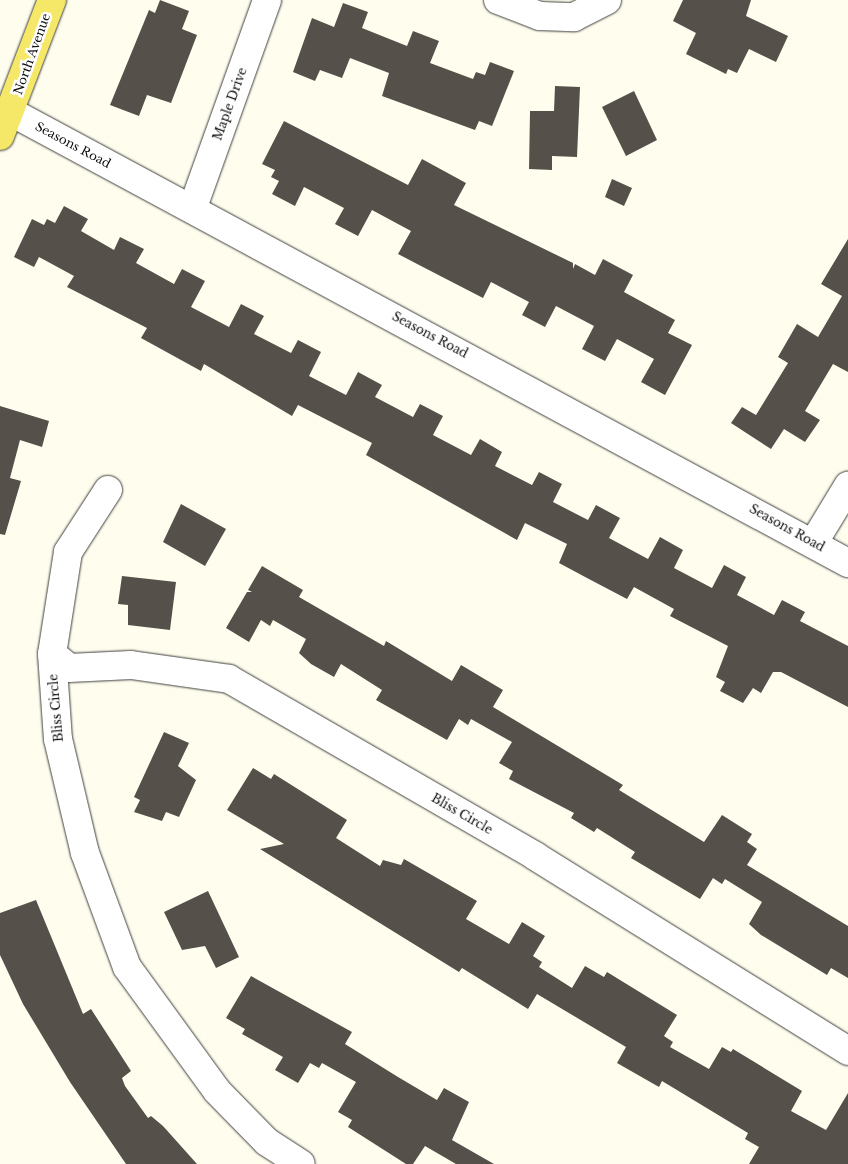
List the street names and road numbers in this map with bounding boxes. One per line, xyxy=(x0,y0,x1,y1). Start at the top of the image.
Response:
street label: North Avenue xyxy=(11,11,53,97)
street label: Maple Drive xyxy=(210,66,250,142)
street label: Seasons Road xyxy=(33,119,113,171)
street label: Seasons Road xyxy=(390,309,470,361)
street label: Seasons Road xyxy=(747,501,827,555)
street label: Bliss Circle xyxy=(46,673,66,743)
street label: Bliss Circle xyxy=(429,791,495,837)

